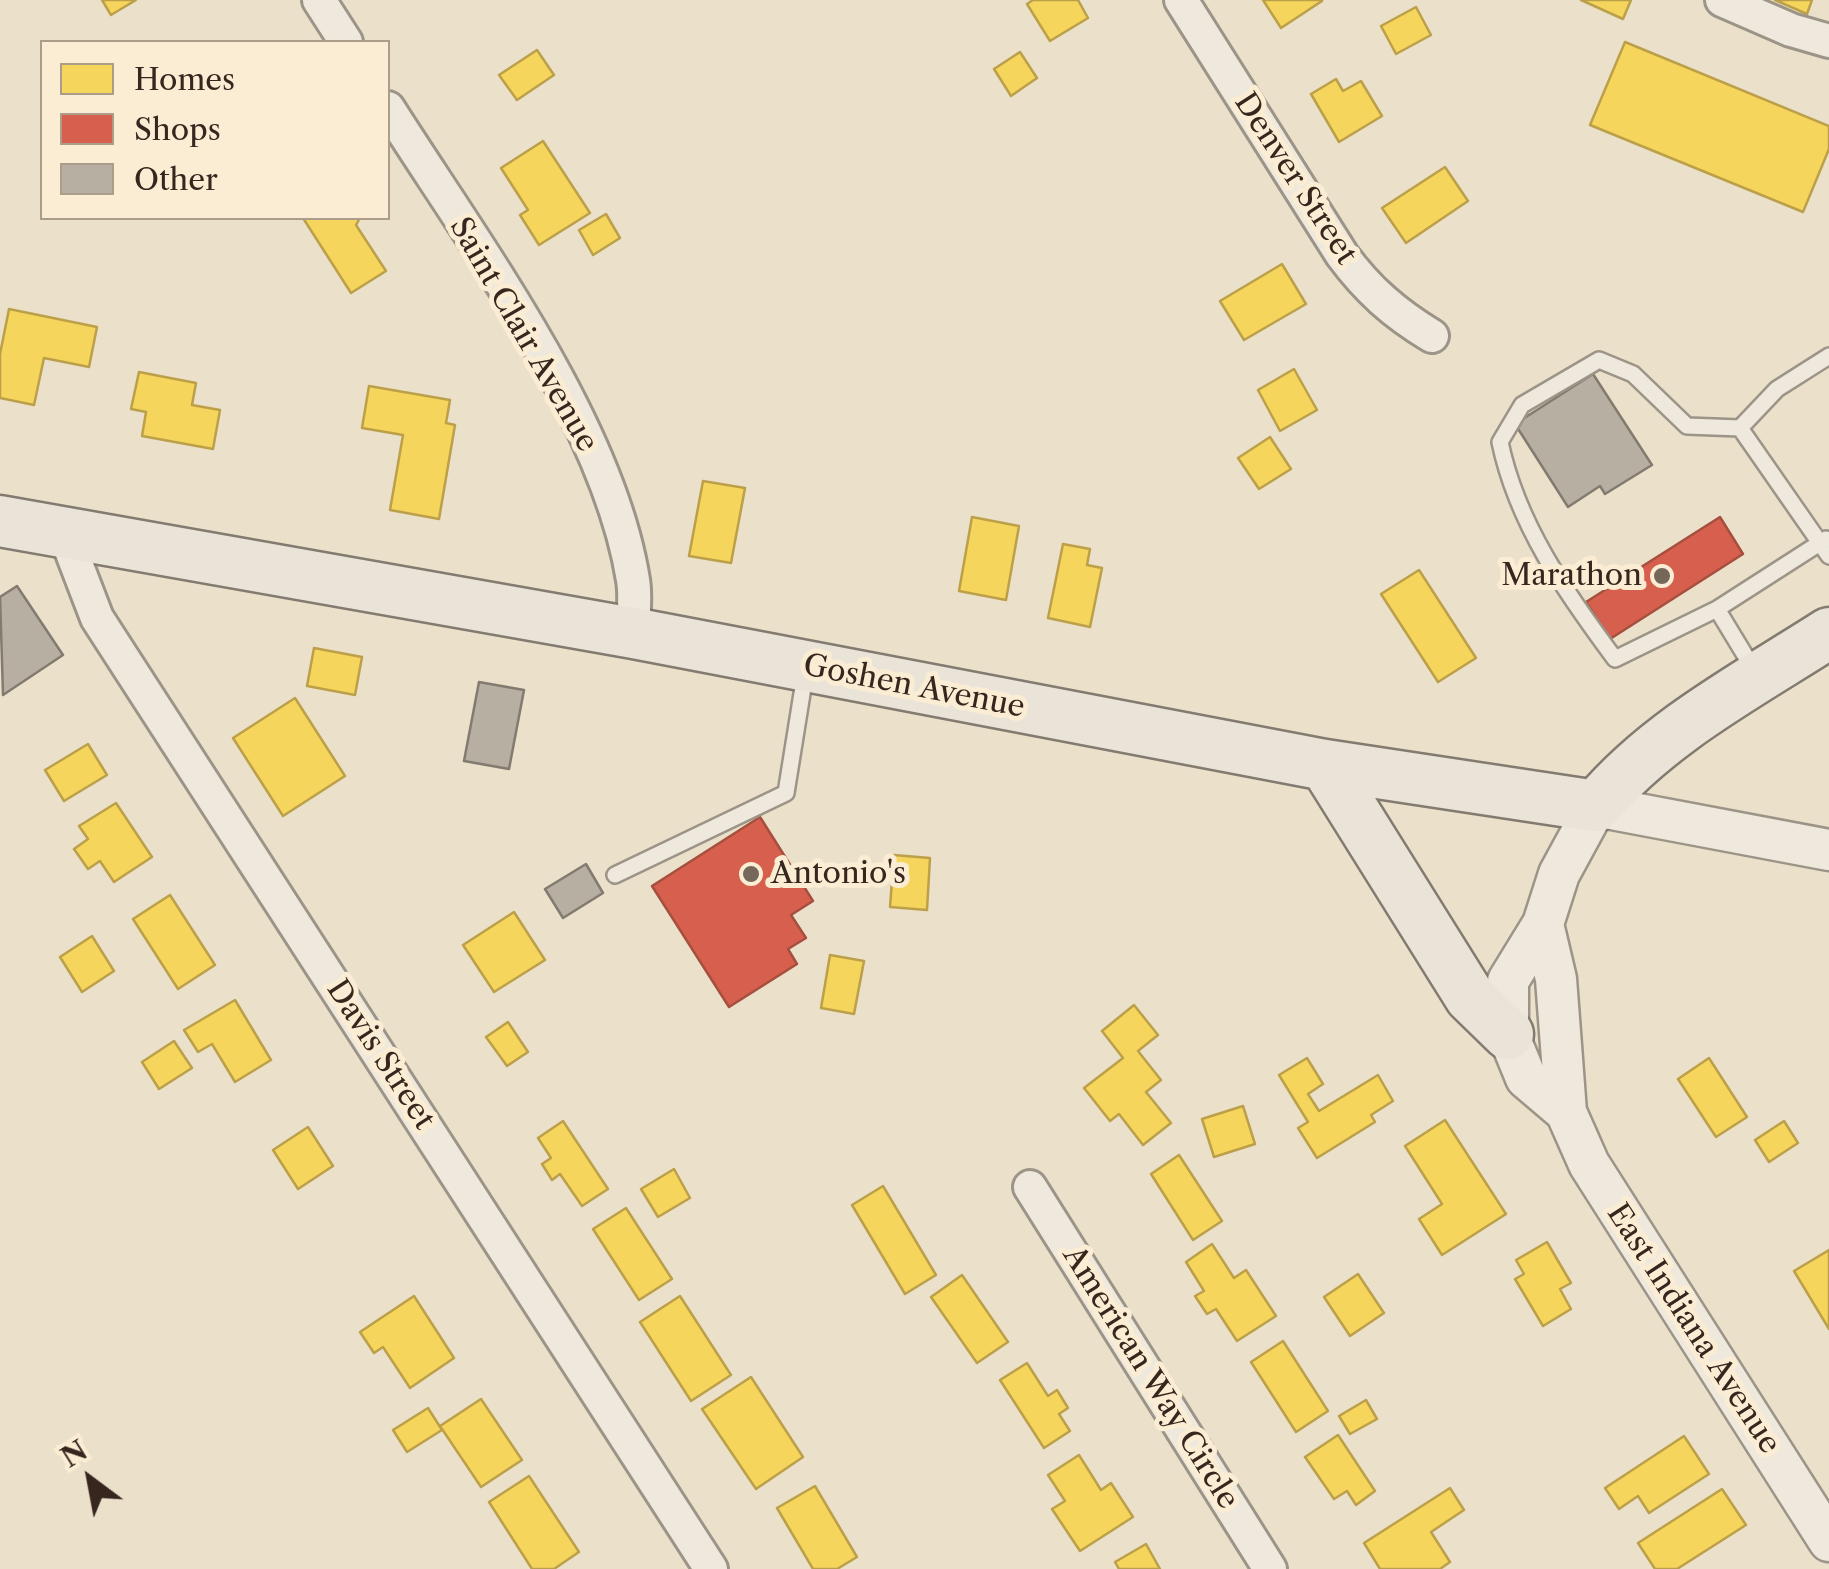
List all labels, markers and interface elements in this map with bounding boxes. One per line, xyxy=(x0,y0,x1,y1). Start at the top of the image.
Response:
legend xyxy=(40,40,390,220)
text: Homes xyxy=(134,61,235,98)
street label: Denver Street xyxy=(1226,87,1364,271)
text: Shops xyxy=(134,111,221,148)
text: Other xyxy=(134,161,218,198)
street label: Saint Clair Avenue xyxy=(441,212,605,458)
place label: Marathon xyxy=(1501,558,1642,594)
marker: Marathon xyxy=(1651,565,1673,587)
street label: Goshen Avenue xyxy=(800,648,1028,726)
place label: Antonio's xyxy=(771,856,906,892)
marker: Antonio's xyxy=(740,863,762,885)
street label: Davis Street xyxy=(318,974,442,1136)
street label: East Indiana Avenue xyxy=(1599,1197,1787,1461)
street label: American Way Circle xyxy=(1054,1240,1246,1516)
north arrow xyxy=(40,1429,140,1529)
text: N xyxy=(55,1433,93,1474)

